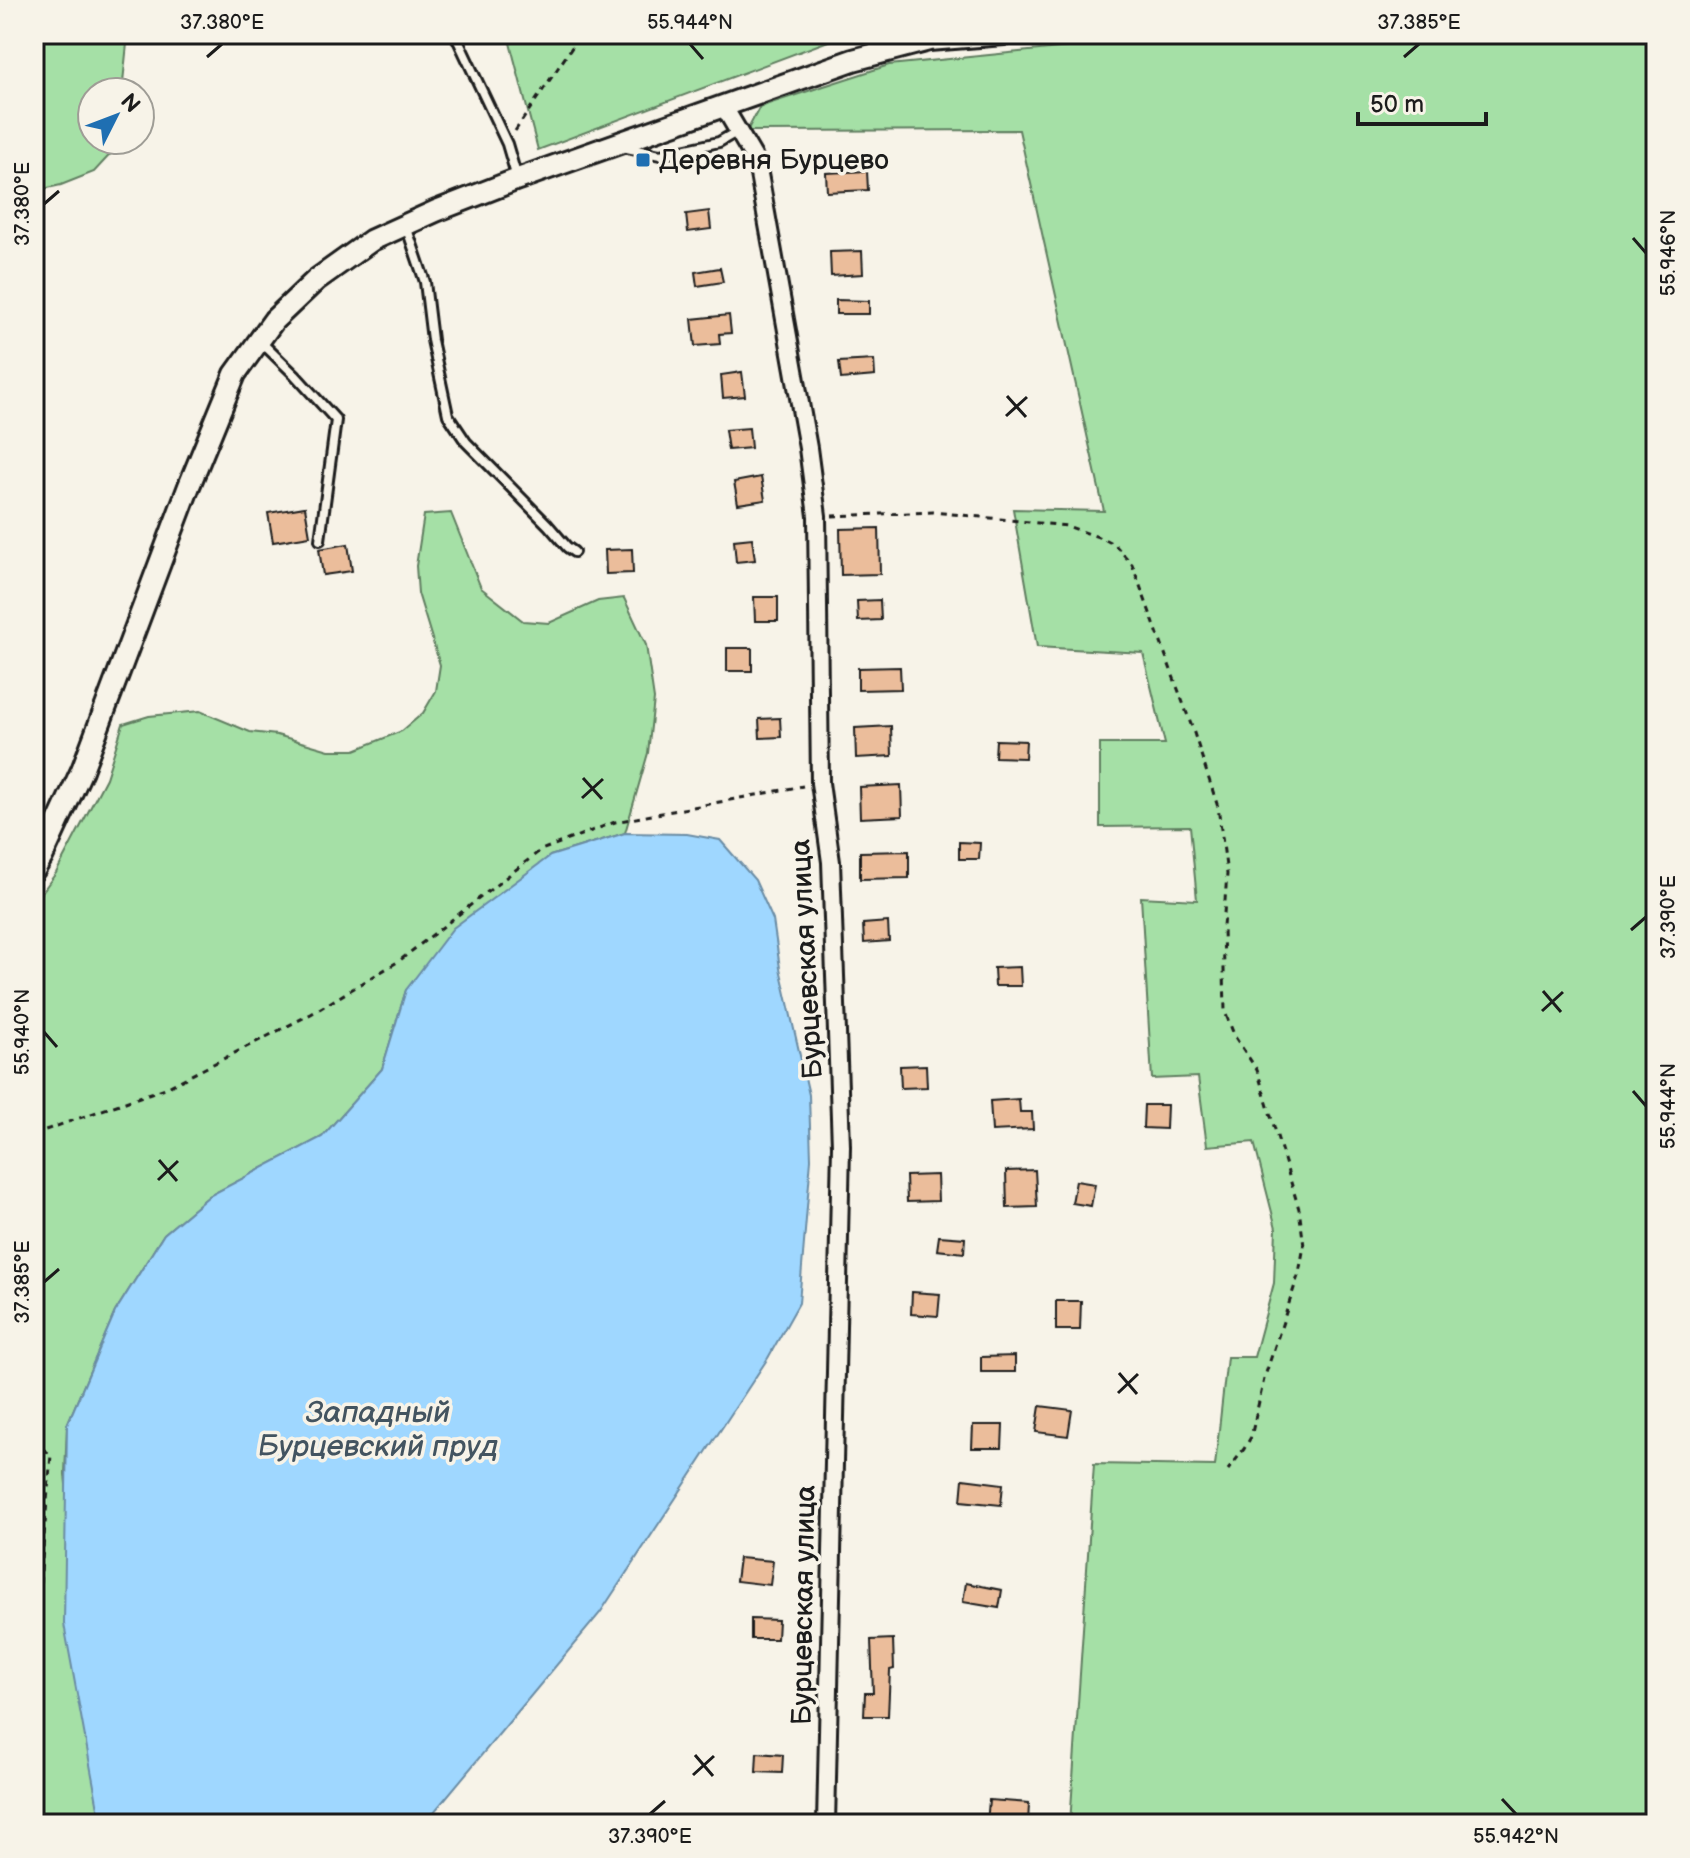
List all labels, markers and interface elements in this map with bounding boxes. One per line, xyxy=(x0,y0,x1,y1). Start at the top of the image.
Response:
text: 37.380°E xyxy=(180,11,264,35)
text: 55.944°N xyxy=(647,11,733,35)
text: 37.385°E xyxy=(1377,11,1461,35)
north arrow xyxy=(76,76,156,156)
scale bar xyxy=(1358,76,1486,126)
text: N xyxy=(114,88,145,119)
text: 50 m xyxy=(1370,90,1424,119)
place label: Деревня Бурцево xyxy=(659,144,889,177)
marker: Деревня Бурцево xyxy=(634,151,652,169)
text: 37.380°E xyxy=(11,162,35,246)
text: 55.946°N xyxy=(1657,210,1681,296)
street label: Бурцевская улица xyxy=(784,838,830,1080)
text: 37.390°E xyxy=(1657,875,1681,959)
text: 55.940°N xyxy=(11,989,35,1075)
text: 55.944°N xyxy=(1657,1063,1681,1149)
text: 37.385°E xyxy=(11,1240,35,1324)
water label: Западный Бурцевский пруд xyxy=(258,1395,498,1465)
street label: Бурцевская улица xyxy=(785,1484,823,1725)
text: 37.390°E xyxy=(608,1825,692,1849)
text: 55.942°N xyxy=(1473,1825,1559,1849)

